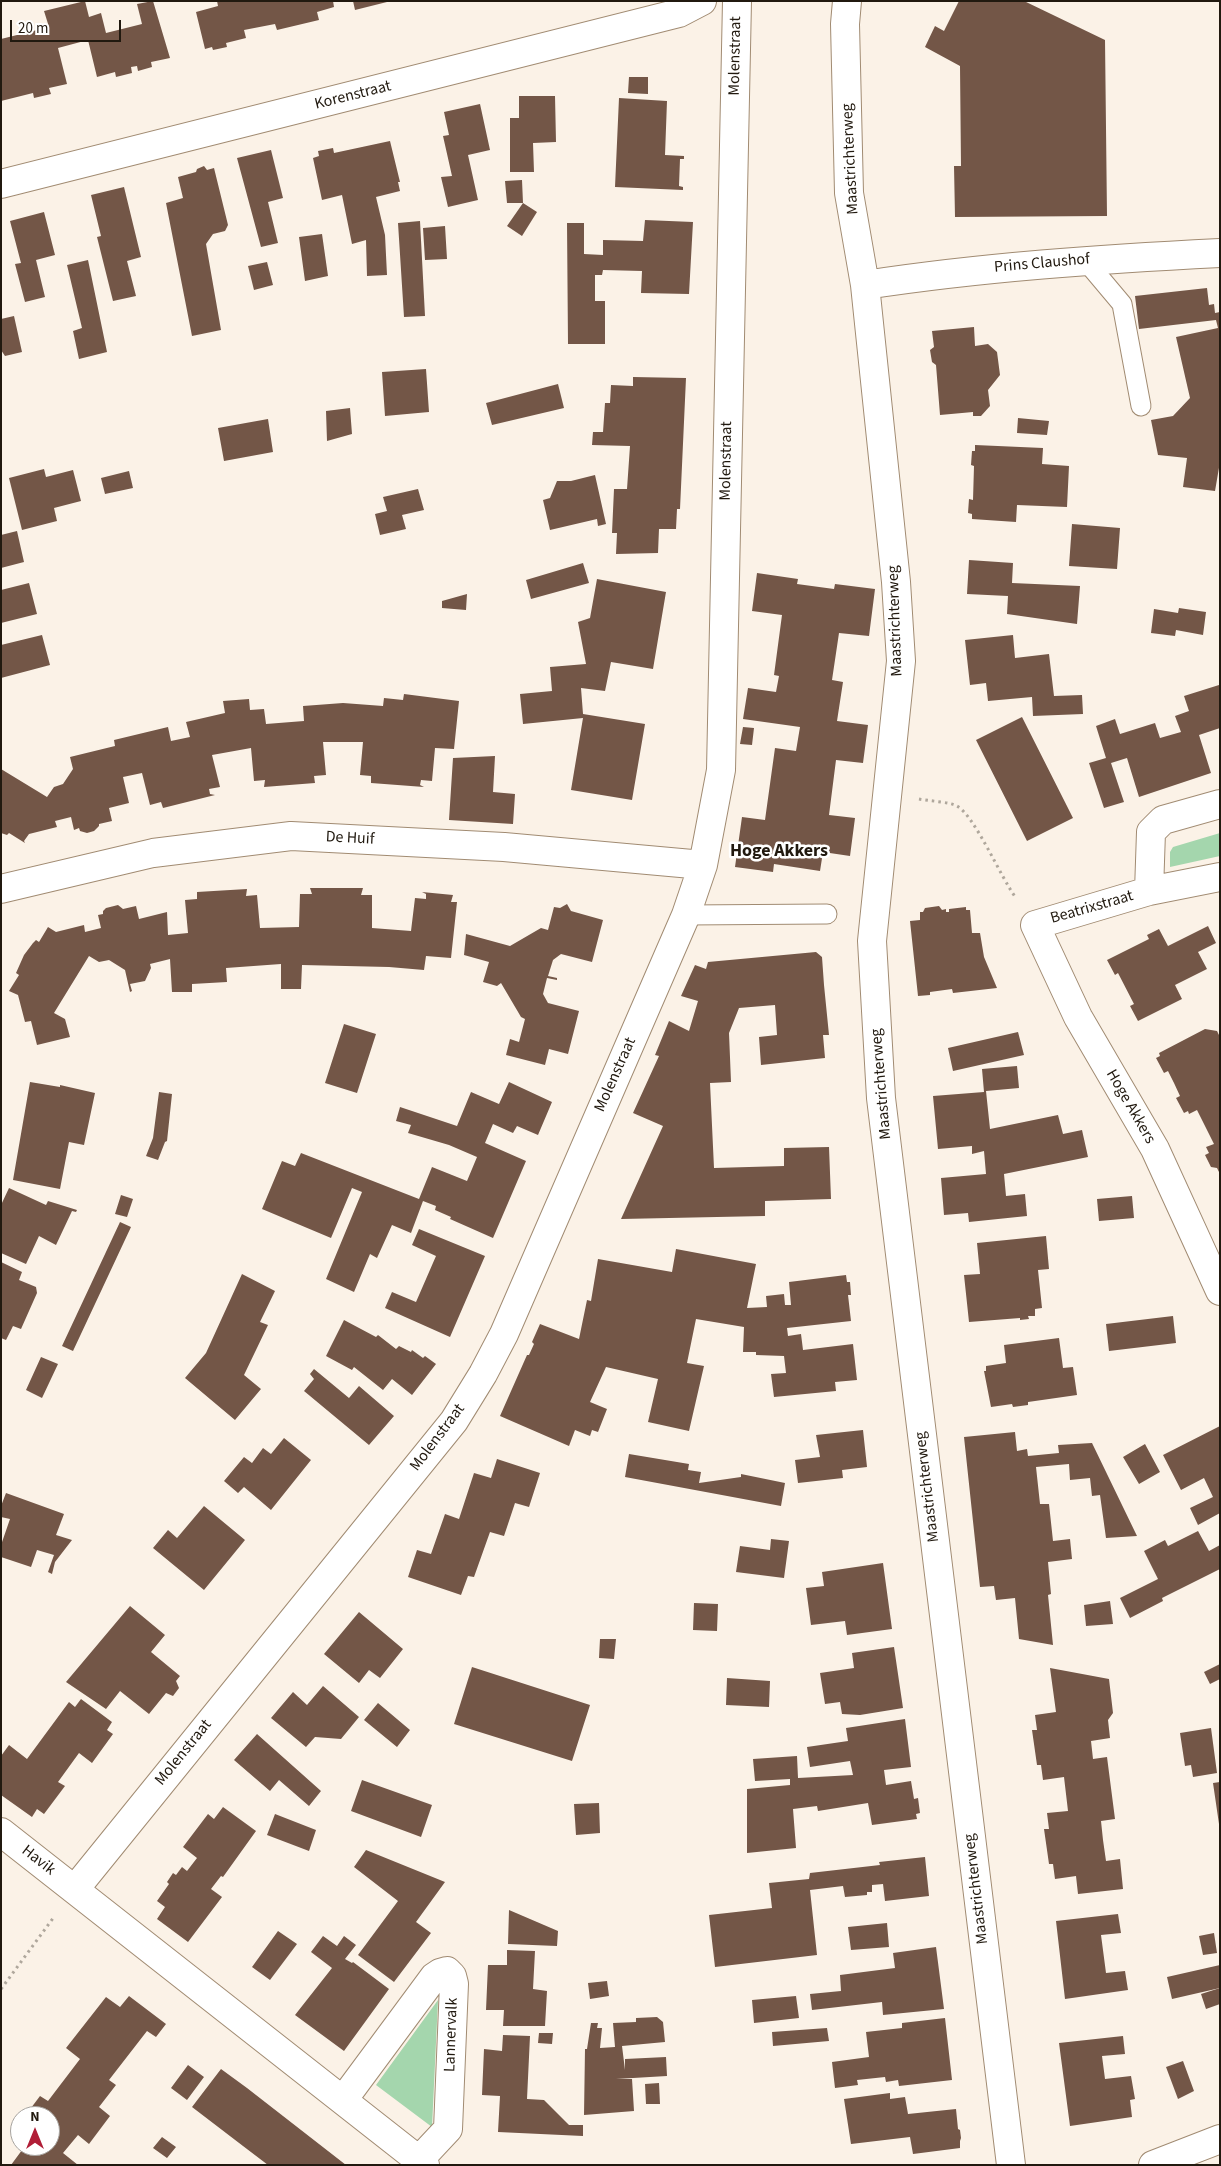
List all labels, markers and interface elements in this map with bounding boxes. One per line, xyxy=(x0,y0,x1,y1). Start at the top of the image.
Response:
scale bar xyxy=(12,10,124,42)
street label: Molenstraat xyxy=(726,16,746,96)
text: 20 m xyxy=(18,18,48,39)
street label: Korenstraat xyxy=(313,77,393,115)
street label: Maastrichterweg xyxy=(839,103,863,215)
street label: Prins Claushof xyxy=(993,250,1091,278)
street label: Molenstraat xyxy=(717,421,737,501)
street label: Maastrichterweg xyxy=(884,565,908,677)
street label: De Huif xyxy=(325,828,375,850)
district label: Hoge Akkers xyxy=(730,841,828,863)
street label: Beatrixstraat xyxy=(1048,887,1136,929)
street label: Maastrichterweg xyxy=(868,1028,896,1140)
street label: Molenstraat xyxy=(591,1035,641,1115)
street label: Hoge Akkers xyxy=(1101,1066,1159,1148)
street label: Molenstraat xyxy=(406,1401,470,1475)
street label: Maastrichterweg xyxy=(912,1431,944,1543)
street label: Molenstraat xyxy=(152,1716,216,1790)
street label: Maastrichterweg xyxy=(961,1833,993,1945)
street label: Havik xyxy=(17,1842,59,1880)
street label: Lannervalk xyxy=(441,1997,463,2073)
north arrow xyxy=(10,2106,60,2156)
text: N xyxy=(30,2107,40,2127)

